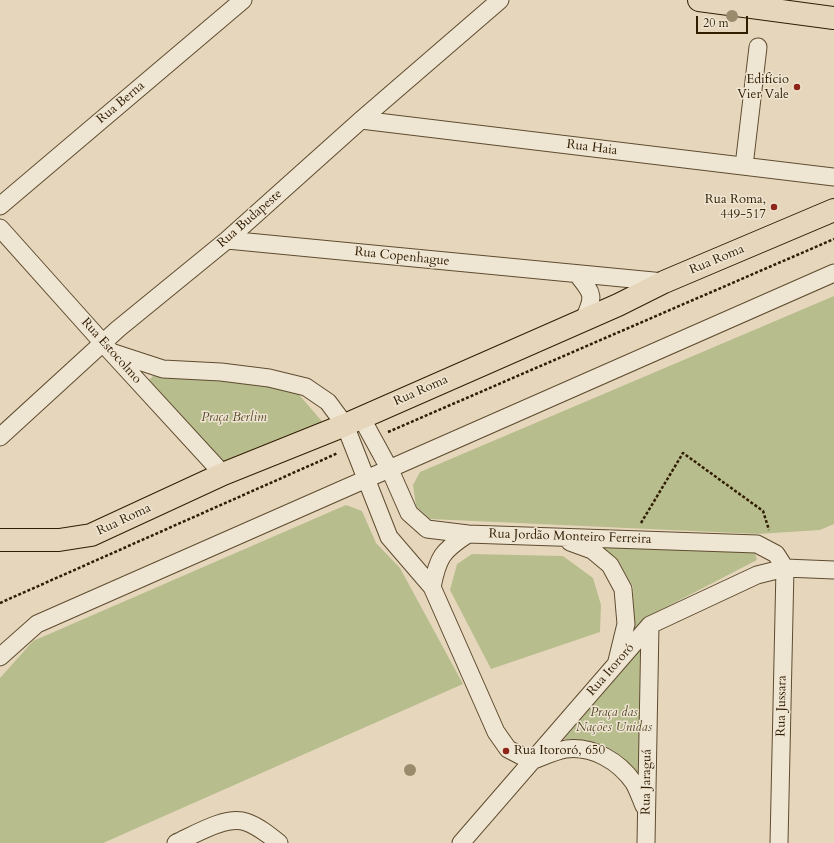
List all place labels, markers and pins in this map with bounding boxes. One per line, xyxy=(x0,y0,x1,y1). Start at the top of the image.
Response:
place label: Edifício Vier Vale xyxy=(737,72,789,103)
marker: Edifício Vier Vale xyxy=(792,82,802,92)
place label: Rua Roma, 449-517 xyxy=(705,192,766,223)
marker: Rua Roma, 449-517 xyxy=(769,202,779,212)
place label: Rua Itororó, 650 xyxy=(514,743,605,759)
marker: Rua Itororó, 650 xyxy=(501,746,511,756)

